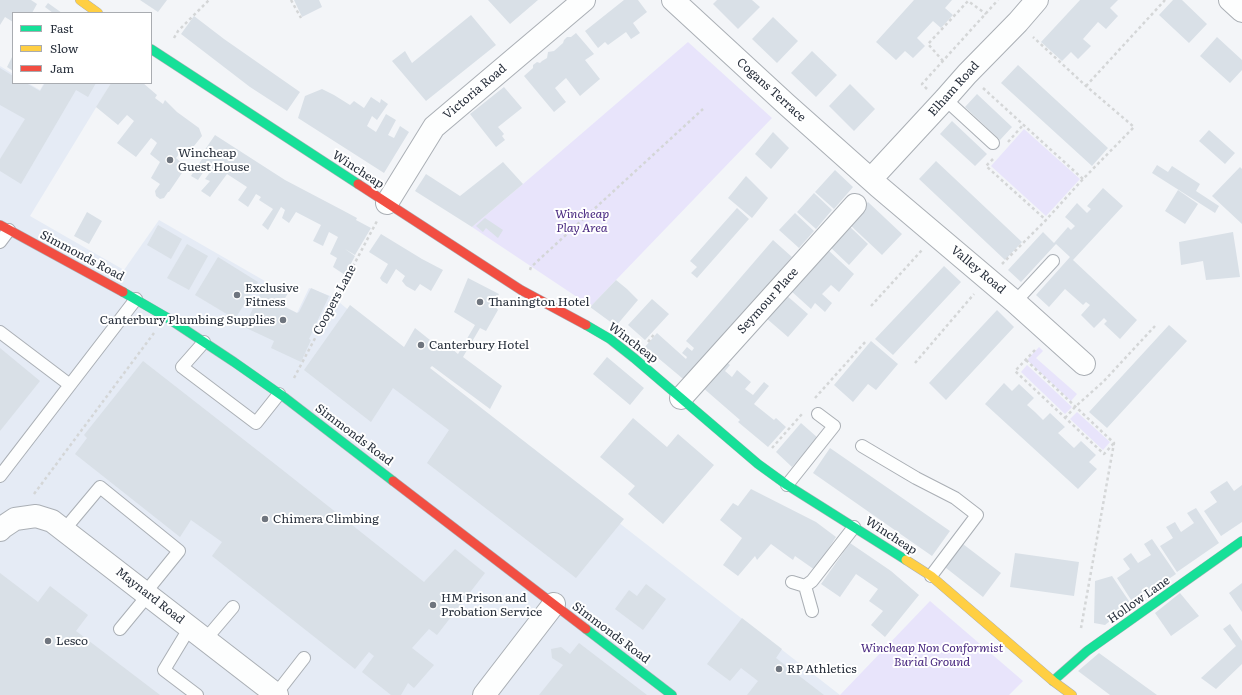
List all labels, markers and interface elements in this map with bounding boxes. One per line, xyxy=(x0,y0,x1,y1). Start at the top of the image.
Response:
legend xyxy=(12,12,152,84)
text: Fast xyxy=(50,19,73,37)
text: Slow xyxy=(50,39,78,57)
street label: Cogans Terrace xyxy=(733,55,809,125)
text: Jam xyxy=(50,59,74,77)
street label: Elham Road xyxy=(926,59,982,119)
street label: Victoria Road xyxy=(440,61,510,123)
place label: Wincheap Guest House xyxy=(178,146,249,174)
street label: Wincheap xyxy=(330,148,386,192)
marker: Wincheap Guest House xyxy=(165,155,175,165)
park label: Wincheap Play Area xyxy=(555,207,609,235)
street label: Simmonds Road xyxy=(37,228,127,284)
street label: Valley Road xyxy=(948,243,1008,297)
street label: Coopers Lane xyxy=(310,262,360,338)
street label: Seymour Place xyxy=(734,265,802,337)
place label: Exclusive Fitness xyxy=(245,281,299,309)
marker: Exclusive Fitness xyxy=(232,290,242,300)
place label: Thanington Hotel xyxy=(488,295,589,309)
marker: Thanington Hotel xyxy=(475,297,485,307)
place label: Canterbury Plumbing Supplies xyxy=(100,313,275,327)
marker: Canterbury Plumbing Supplies xyxy=(278,315,288,325)
street label: Wincheap xyxy=(605,320,661,366)
place label: Canterbury Hotel xyxy=(429,338,529,352)
marker: Canterbury Hotel xyxy=(416,340,426,350)
street label: Simmonds Road xyxy=(312,401,396,469)
place label: Chimera Climbing xyxy=(273,512,379,526)
marker: Chimera Climbing xyxy=(260,514,270,524)
street label: Wincheap xyxy=(863,514,919,558)
street label: Maynard Road xyxy=(113,565,187,627)
street label: Hollow Lane xyxy=(1105,573,1173,627)
place label: HM Prison and Probation Service xyxy=(441,591,542,619)
street label: Simmonds Road xyxy=(569,599,653,667)
marker: HM Prison and Probation Service xyxy=(428,600,438,610)
place label: Lesco xyxy=(56,634,88,648)
marker: Lesco xyxy=(43,636,53,646)
park label: Wincheap Non Conformist Burial Ground xyxy=(861,641,1003,669)
place label: RP Athletics xyxy=(787,662,857,676)
marker: RP Athletics xyxy=(774,664,784,674)

